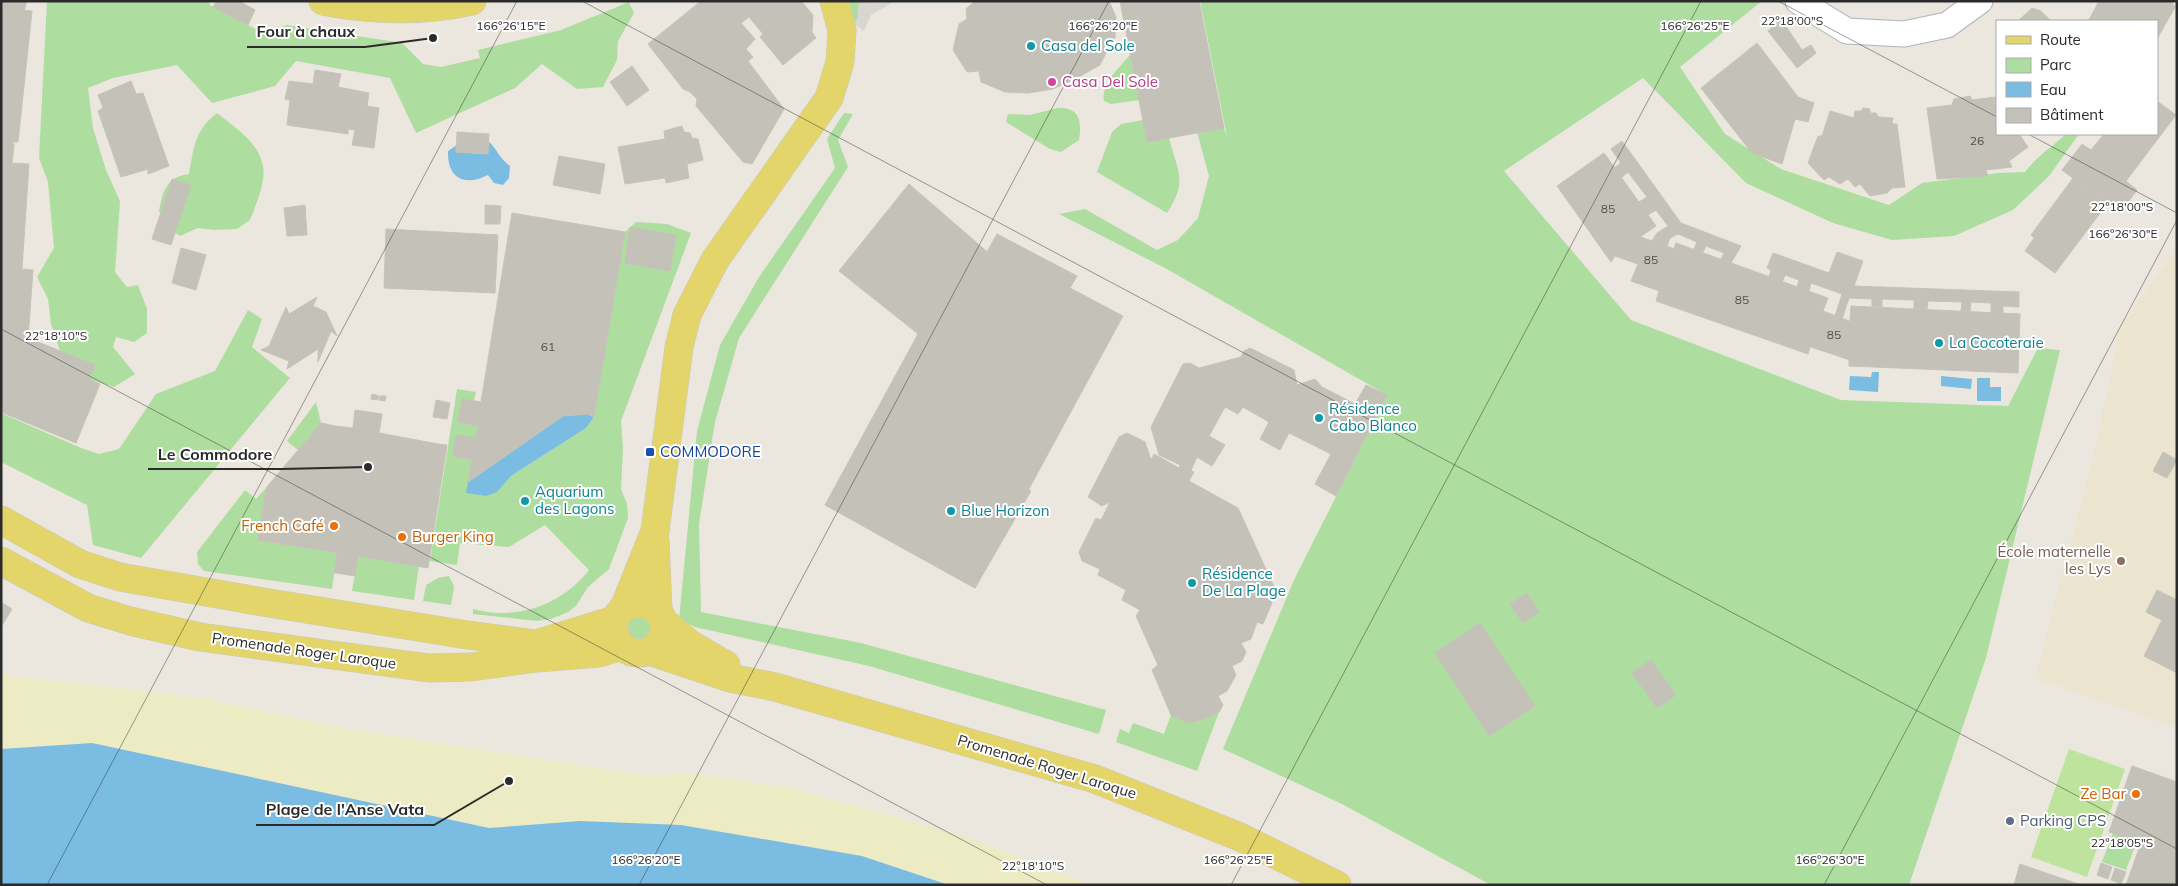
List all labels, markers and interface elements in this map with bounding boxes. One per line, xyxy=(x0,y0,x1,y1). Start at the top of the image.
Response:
text: 22°18'00"S xyxy=(1761,13,1823,28)
callout: Four à chaux xyxy=(247,16,365,47)
text: 166°26'15"E xyxy=(476,18,546,33)
text: 166°26'20"E xyxy=(1068,18,1138,33)
text: 166°26'25"E xyxy=(1660,18,1730,33)
legend xyxy=(1996,20,2158,135)
text: Four à chaux xyxy=(257,21,356,41)
text: Route xyxy=(2040,30,2081,49)
place label: Casa del Sole xyxy=(1041,36,1135,55)
marker: Casa del Sole xyxy=(1025,40,1037,52)
text: Parc xyxy=(2040,55,2071,74)
place label: Casa Del Sole xyxy=(1062,72,1158,91)
marker: Casa Del Sole xyxy=(1046,76,1058,88)
text: Eau xyxy=(2040,80,2066,99)
text: Bâtiment xyxy=(2040,105,2103,124)
house number: 26 xyxy=(1970,133,1984,148)
text: 22°18'00"S xyxy=(2091,199,2153,214)
house number: 85 xyxy=(1601,201,1615,216)
text: 166°26'30"E xyxy=(2088,226,2158,241)
house number: 85 xyxy=(1644,252,1658,267)
house number: 85 xyxy=(1735,292,1749,307)
house number: 85 xyxy=(1827,327,1841,342)
text: 22°18'10"S xyxy=(25,328,87,343)
place label: La Cocoteraie xyxy=(1949,333,2044,352)
marker: La Cocoteraie xyxy=(1933,337,1945,349)
house number: 61 xyxy=(541,339,555,354)
place label: Résidence Cabo Blanco xyxy=(1329,399,1417,435)
marker: Résidence Cabo Blanco xyxy=(1313,412,1325,424)
callout: Le Commodore xyxy=(148,438,282,469)
place label: COMMODORE xyxy=(660,442,761,461)
text: Le Commodore xyxy=(158,444,272,464)
marker: COMMODORE xyxy=(644,446,656,458)
place label: Aquarium des Lagons xyxy=(535,482,615,518)
marker: Aquarium des Lagons xyxy=(519,495,531,507)
place label: Blue Horizon xyxy=(961,501,1050,520)
marker: Blue Horizon xyxy=(945,505,957,517)
place label: French Café xyxy=(241,516,324,535)
marker: French Café xyxy=(328,520,340,532)
place label: Burger King xyxy=(412,527,494,546)
marker: Burger King xyxy=(396,531,408,543)
place label: École maternelle les Lys xyxy=(1998,542,2111,578)
marker: École maternelle les Lys xyxy=(2115,555,2127,567)
place label: Résidence De La Plage xyxy=(1202,564,1286,600)
marker: Résidence De La Plage xyxy=(1186,577,1198,589)
street label: Promenade Roger Laroque xyxy=(211,628,397,673)
street label: Promenade Roger Laroque xyxy=(955,730,1139,803)
place label: Ze Bar xyxy=(2081,784,2127,803)
marker: Ze Bar xyxy=(2130,788,2142,800)
callout: Plage de l'Anse Vata xyxy=(256,794,434,825)
text: Plage de l'Anse Vata xyxy=(266,799,424,819)
place label: Parking CPS xyxy=(2020,811,2106,830)
marker: Parking CPS xyxy=(2004,815,2016,827)
text: 22°18'05"S xyxy=(2091,835,2153,850)
text: 166°26'20"E xyxy=(611,852,681,867)
text: 166°26'25"E xyxy=(1203,852,1273,867)
text: 166°26'30"E xyxy=(1795,852,1865,867)
text: 22°18'10"S xyxy=(1002,858,1064,873)

